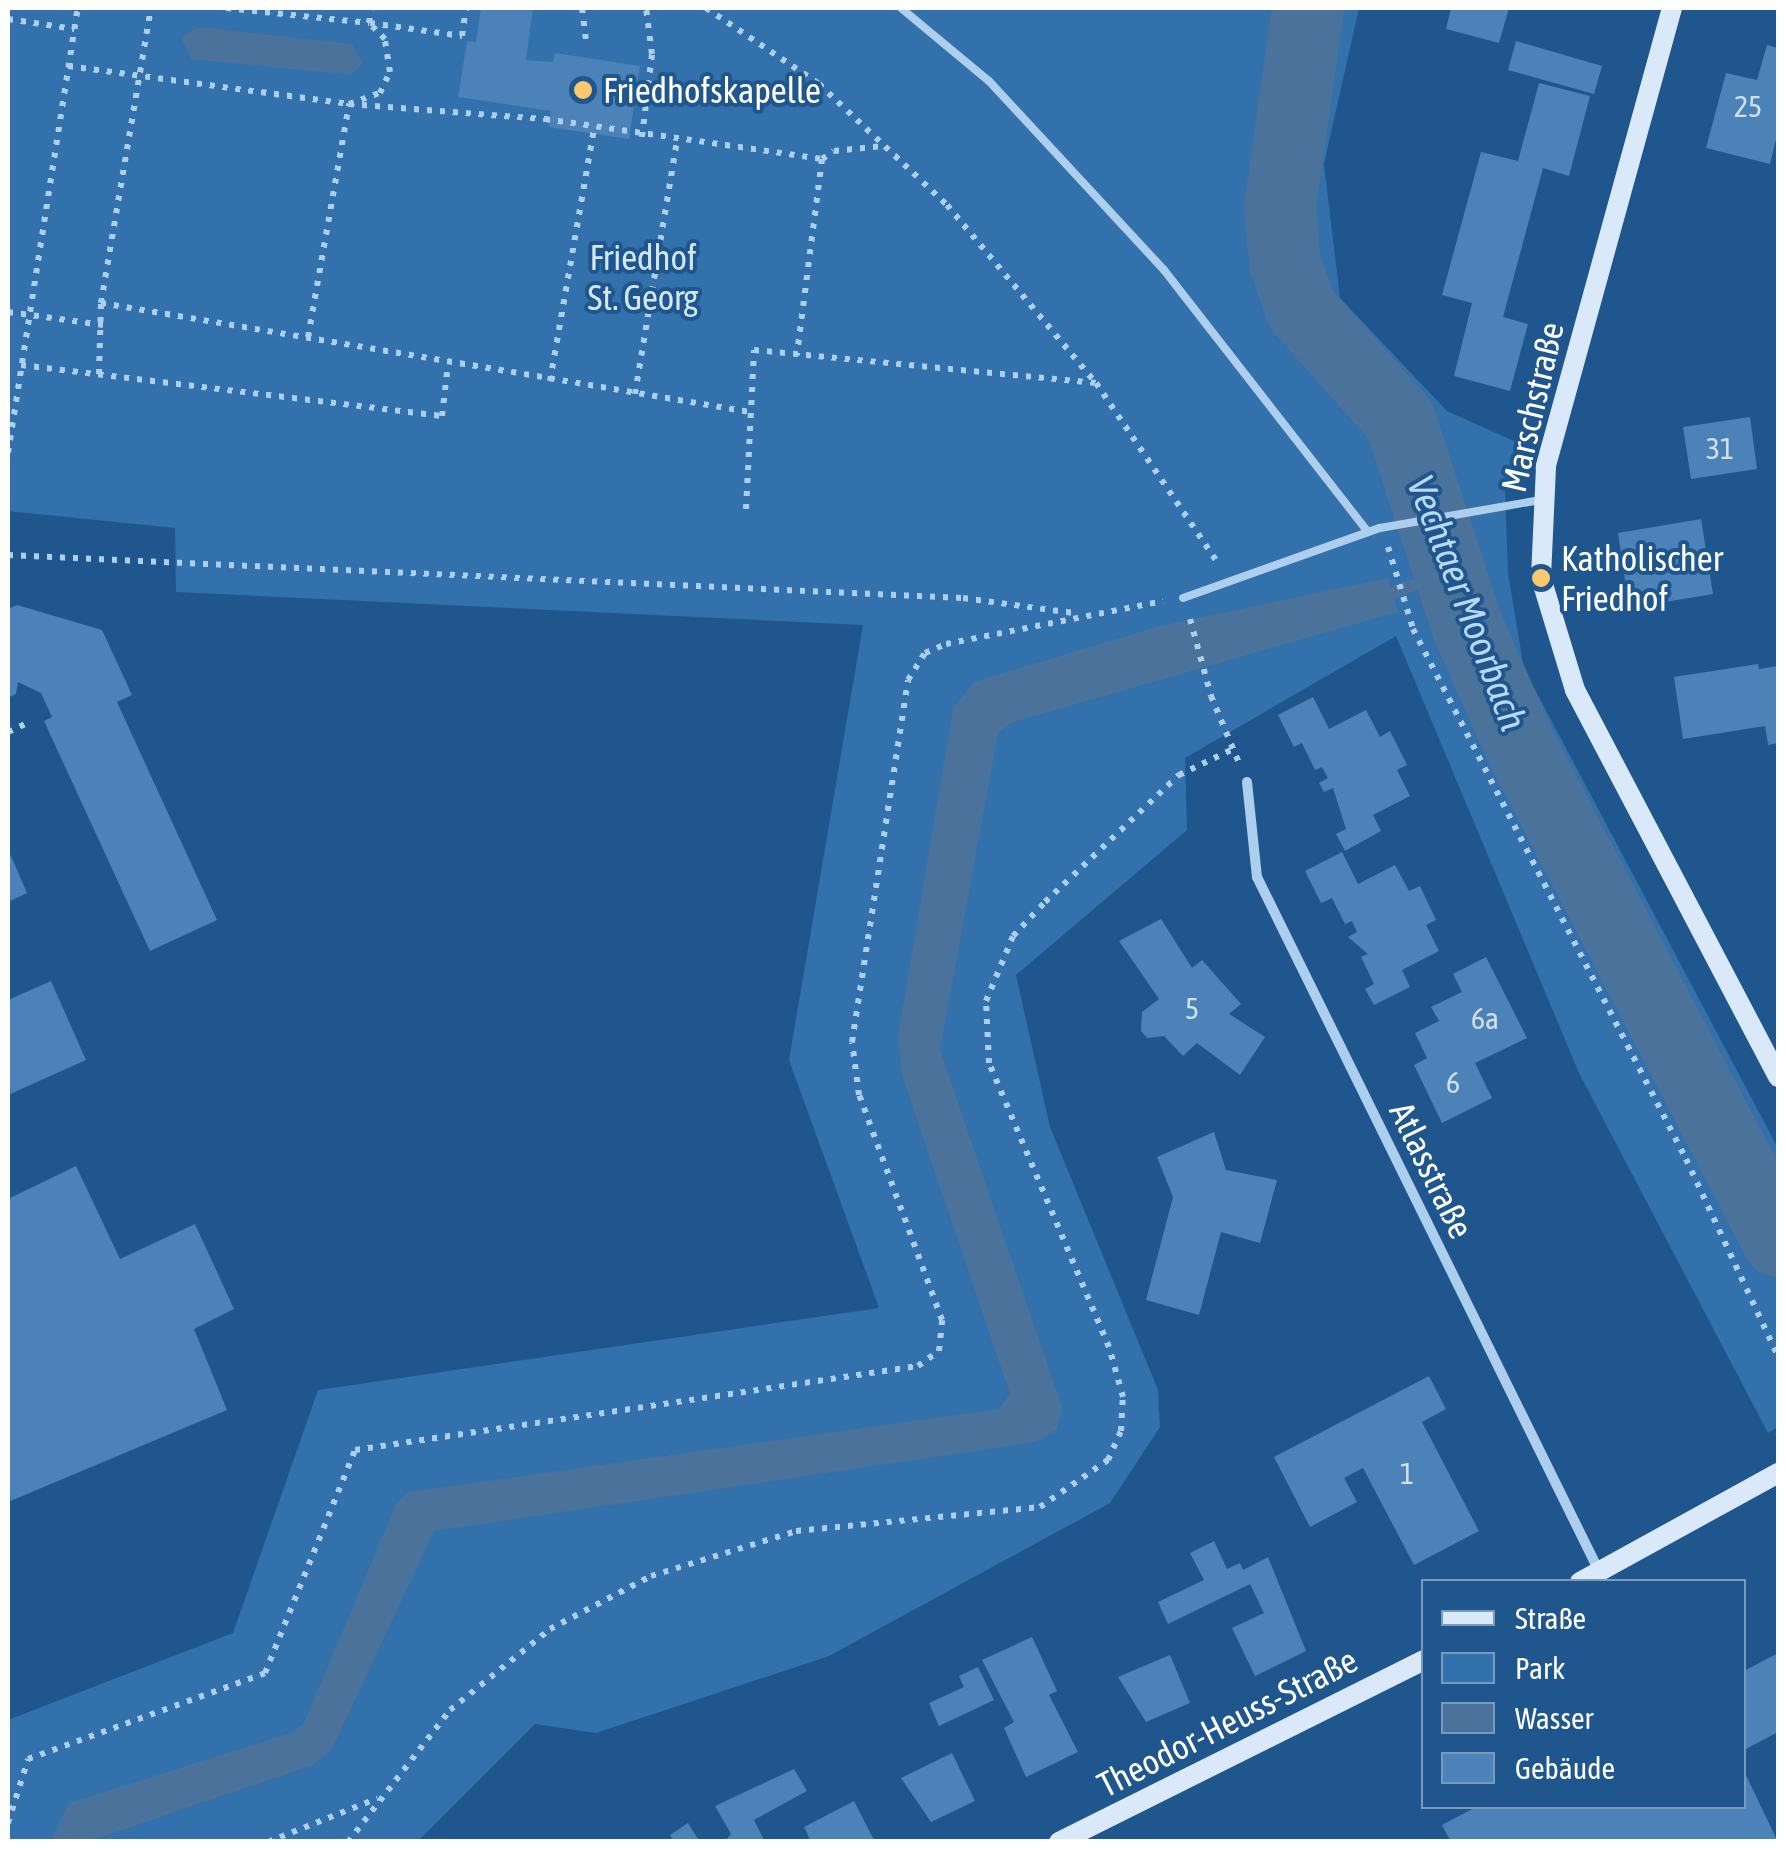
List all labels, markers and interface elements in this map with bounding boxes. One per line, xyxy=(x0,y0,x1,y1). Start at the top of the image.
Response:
place label: Friedhofskapelle xyxy=(603,69,821,111)
marker: Friedhofskapelle xyxy=(572,79,594,101)
house number: 25 xyxy=(1734,88,1762,124)
park label: Friedhof St. Georg xyxy=(588,236,698,318)
street label: Marschstraße xyxy=(1492,318,1572,496)
house number: 31 xyxy=(1706,430,1734,466)
water label: Vechtaer Moorbach xyxy=(1398,469,1536,737)
place label: Katholischer Friedhof xyxy=(1561,537,1723,619)
marker: Katholischer Friedhof xyxy=(1530,567,1552,589)
house number: 5 xyxy=(1185,990,1199,1026)
house number: 6a xyxy=(1471,1000,1499,1036)
house number: 6 xyxy=(1446,1064,1460,1100)
street label: Atlasstraße xyxy=(1381,1095,1483,1245)
house number: 1 xyxy=(1400,1455,1414,1491)
legend xyxy=(1421,1579,1746,1809)
text: Straße xyxy=(1515,1601,1586,1635)
street label: Theodor-Heuss-Straße xyxy=(1090,1638,1364,1806)
text: Park xyxy=(1515,1651,1565,1685)
text: Wasser xyxy=(1515,1701,1593,1735)
text: Gebäude xyxy=(1515,1751,1615,1785)

